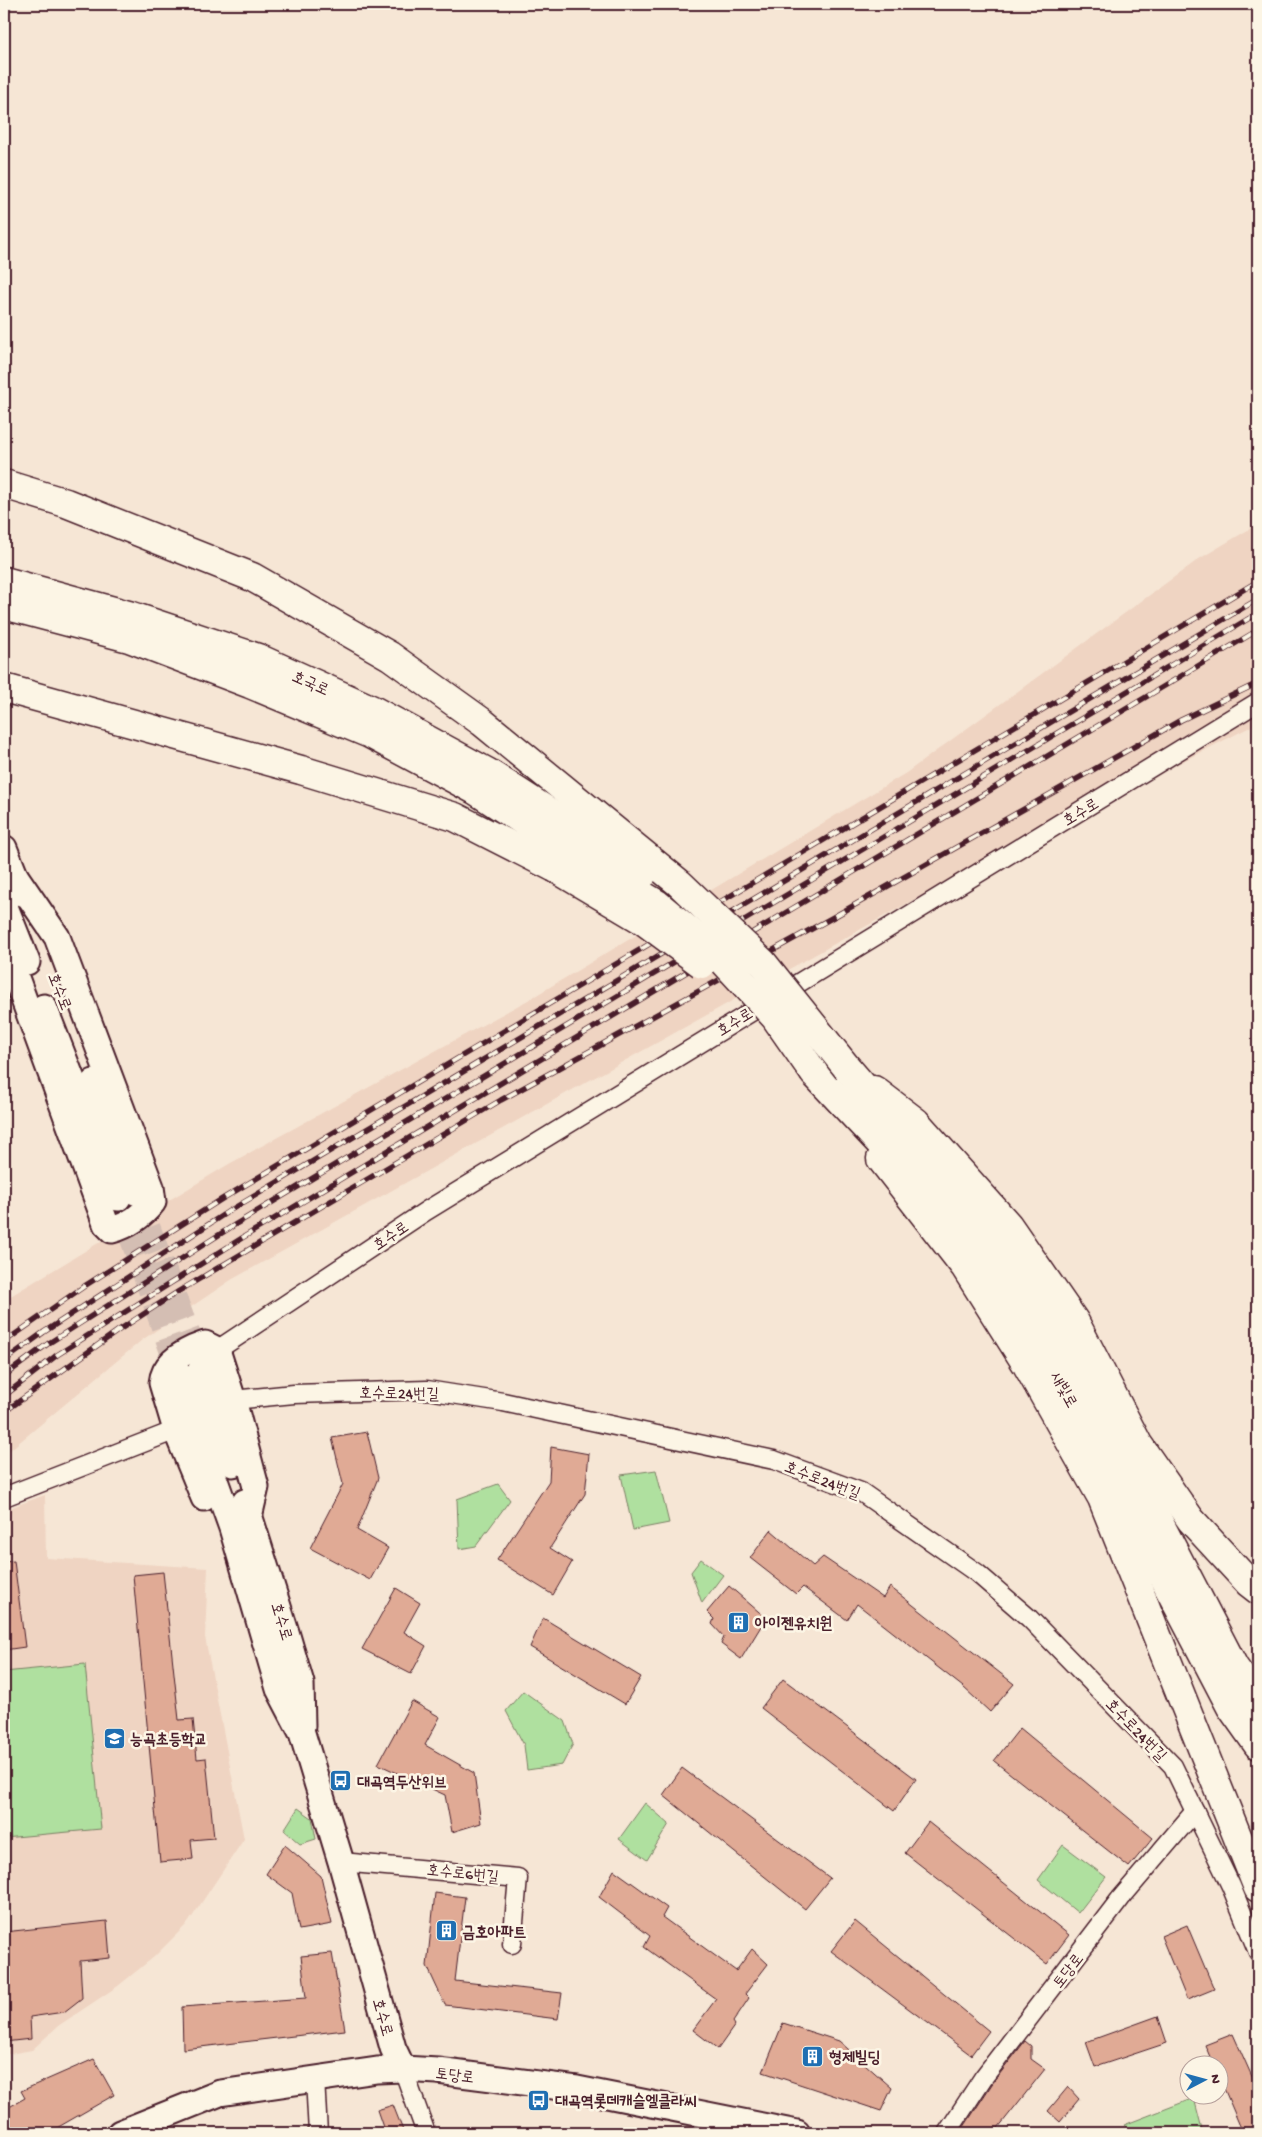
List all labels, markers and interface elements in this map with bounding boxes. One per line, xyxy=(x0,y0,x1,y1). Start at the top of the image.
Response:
street label: 호국로 xyxy=(288,669,331,702)
street label: 호수로 xyxy=(1060,796,1103,832)
street label: 호수로 xyxy=(42,971,74,1014)
street label: 호수로 xyxy=(714,1006,757,1042)
street label: 호수로 xyxy=(371,1219,413,1257)
street label: 새빛로 xyxy=(1044,1369,1080,1412)
street label: 호수로24번길 xyxy=(359,1385,439,1406)
street label: 호수로24번길 xyxy=(781,1459,863,1505)
street label: 호수로 xyxy=(265,1601,294,1643)
building icon: 아이젠유치원 xyxy=(727,1610,751,1634)
place label: 아이젠유치원 xyxy=(754,1615,832,1635)
street label: 호수로24번길 xyxy=(1100,1696,1169,1767)
school or university icon: 능곡초등학교 xyxy=(102,1726,126,1750)
place label: 능곡초등학교 xyxy=(130,1732,207,1751)
bus stop icon: 대곡역두산위브 xyxy=(329,1769,353,1793)
place label: 대곡역두산위브 xyxy=(357,1775,447,1794)
street label: 호수로6번길 xyxy=(426,1862,500,1889)
building icon: 금호아파트 xyxy=(434,1919,458,1943)
place label: 금호아파트 xyxy=(462,1925,527,1944)
street label: 토당로 xyxy=(1050,1951,1089,1993)
street label: 호수로 xyxy=(366,1997,395,2039)
building icon: 형제빌딩 xyxy=(801,2044,825,2068)
place label: 형제빌딩 xyxy=(829,2049,881,2069)
north arrow xyxy=(1180,2054,1230,2104)
street label: 토당로 xyxy=(434,2066,475,2089)
text: N xyxy=(1206,2073,1223,2084)
bus stop icon: 대곡역롯데캐슬엘클라씨 xyxy=(527,2088,551,2112)
place label: 대곡역롯데캐슬엘클라씨 xyxy=(555,2092,697,2113)

